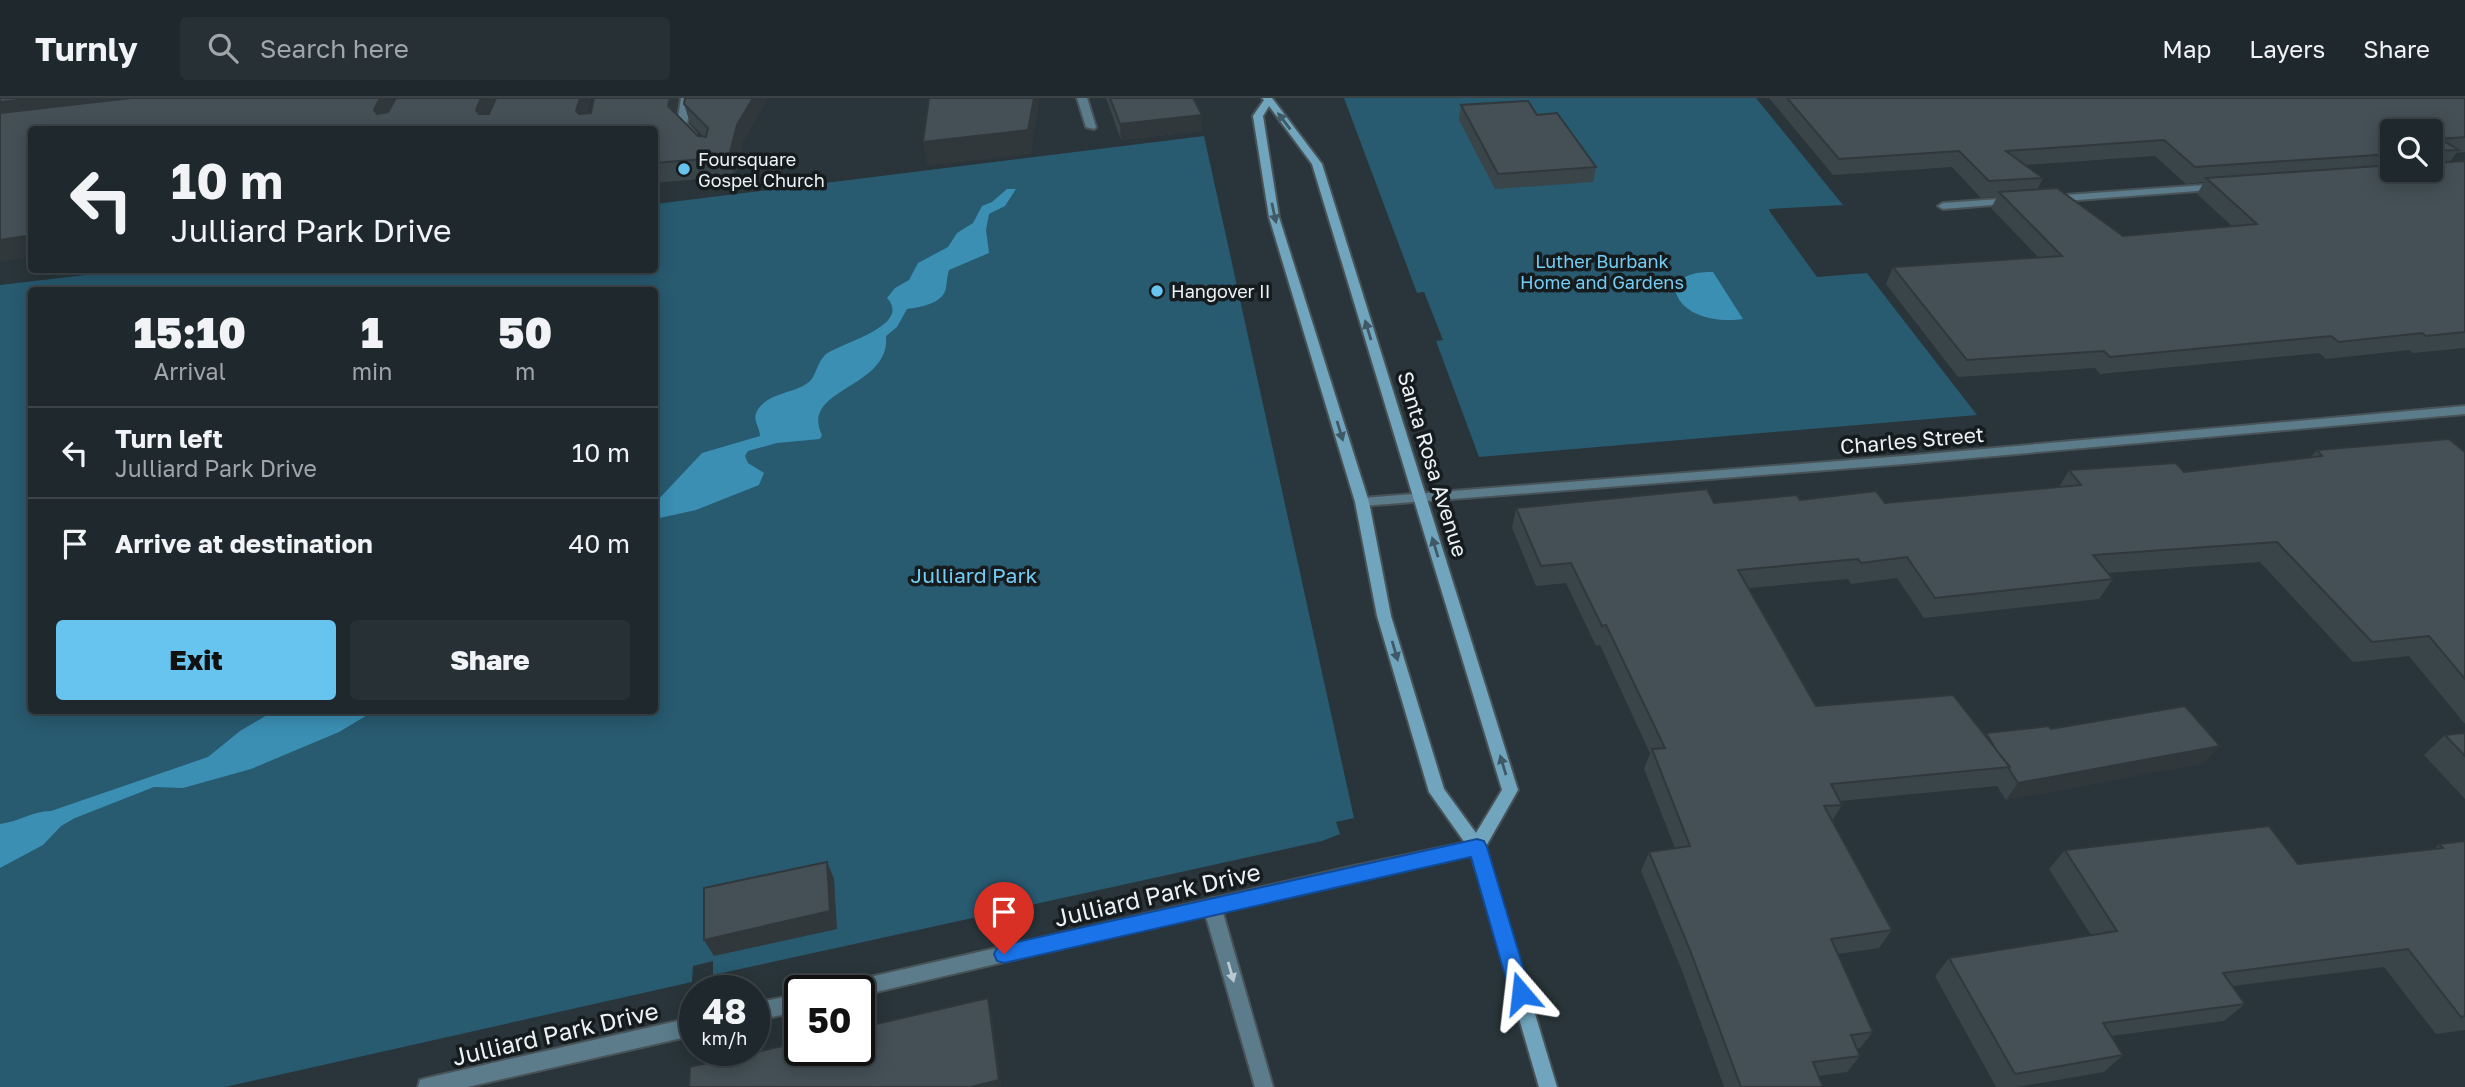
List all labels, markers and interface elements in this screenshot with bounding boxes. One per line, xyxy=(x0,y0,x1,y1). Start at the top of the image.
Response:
search box xyxy=(180,17,670,80)
text: Turnly xyxy=(35,29,138,68)
icon: search xyxy=(204,29,242,67)
text: Search here xyxy=(260,33,409,64)
text: Map xyxy=(2162,34,2211,63)
text: Layers xyxy=(2249,34,2325,63)
text: Share xyxy=(2363,34,2430,63)
one-way arrow xyxy=(1276,113,1291,131)
map controls xyxy=(2380,119,2443,182)
button: search xyxy=(2380,119,2443,182)
place label: Foursquare Gospel Church xyxy=(698,148,825,191)
text: 10 m xyxy=(171,151,283,210)
icon: left xyxy=(56,154,147,245)
marker: Foursquare Gospel Church xyxy=(676,161,692,177)
one-way arrow xyxy=(1269,202,1280,224)
text: Julliard Park Drive xyxy=(171,211,452,249)
park label: Luther Burbank Home and Gardens xyxy=(1520,250,1684,293)
place label: Hangover II xyxy=(1171,280,1270,302)
marker: Hangover II xyxy=(1149,283,1165,299)
text: 15:10 xyxy=(134,307,246,357)
text: 1 xyxy=(361,307,383,357)
text: 50 xyxy=(498,307,552,357)
one-way arrow xyxy=(1362,319,1372,340)
text: Arrival xyxy=(154,357,226,385)
text: min xyxy=(352,357,392,385)
text: m xyxy=(515,357,535,385)
street label: Santa Rosa Avenue xyxy=(1392,368,1474,560)
one-way arrow xyxy=(1335,420,1346,441)
street label: Charles Street xyxy=(1839,421,1985,459)
text: Turn left xyxy=(115,423,223,454)
icon: left xyxy=(56,434,94,472)
text: 10 m xyxy=(572,437,630,468)
text: Julliard Park Drive xyxy=(115,454,317,482)
icon: arrive xyxy=(56,525,94,563)
text: Arrive at destination xyxy=(115,528,373,559)
text: 40 m xyxy=(569,528,630,559)
one-way arrow xyxy=(1429,537,1439,558)
park label: Julliard Park xyxy=(911,562,1038,588)
button: Exit xyxy=(56,620,336,700)
button: Share xyxy=(350,620,630,700)
one-way arrow xyxy=(1390,641,1400,662)
one-way arrow xyxy=(1497,754,1507,775)
street label: Julliard Park Drive xyxy=(1051,856,1263,932)
pin xyxy=(974,882,1034,954)
icon: arrive xyxy=(985,893,1023,931)
position arrow xyxy=(1484,956,1558,1030)
one-way arrow xyxy=(1226,961,1236,982)
speed limit sign: 50 xyxy=(784,975,875,1066)
text: 48 xyxy=(702,990,747,1032)
street label: Julliard Park Drive xyxy=(449,995,661,1071)
text: km/h xyxy=(702,1027,747,1049)

